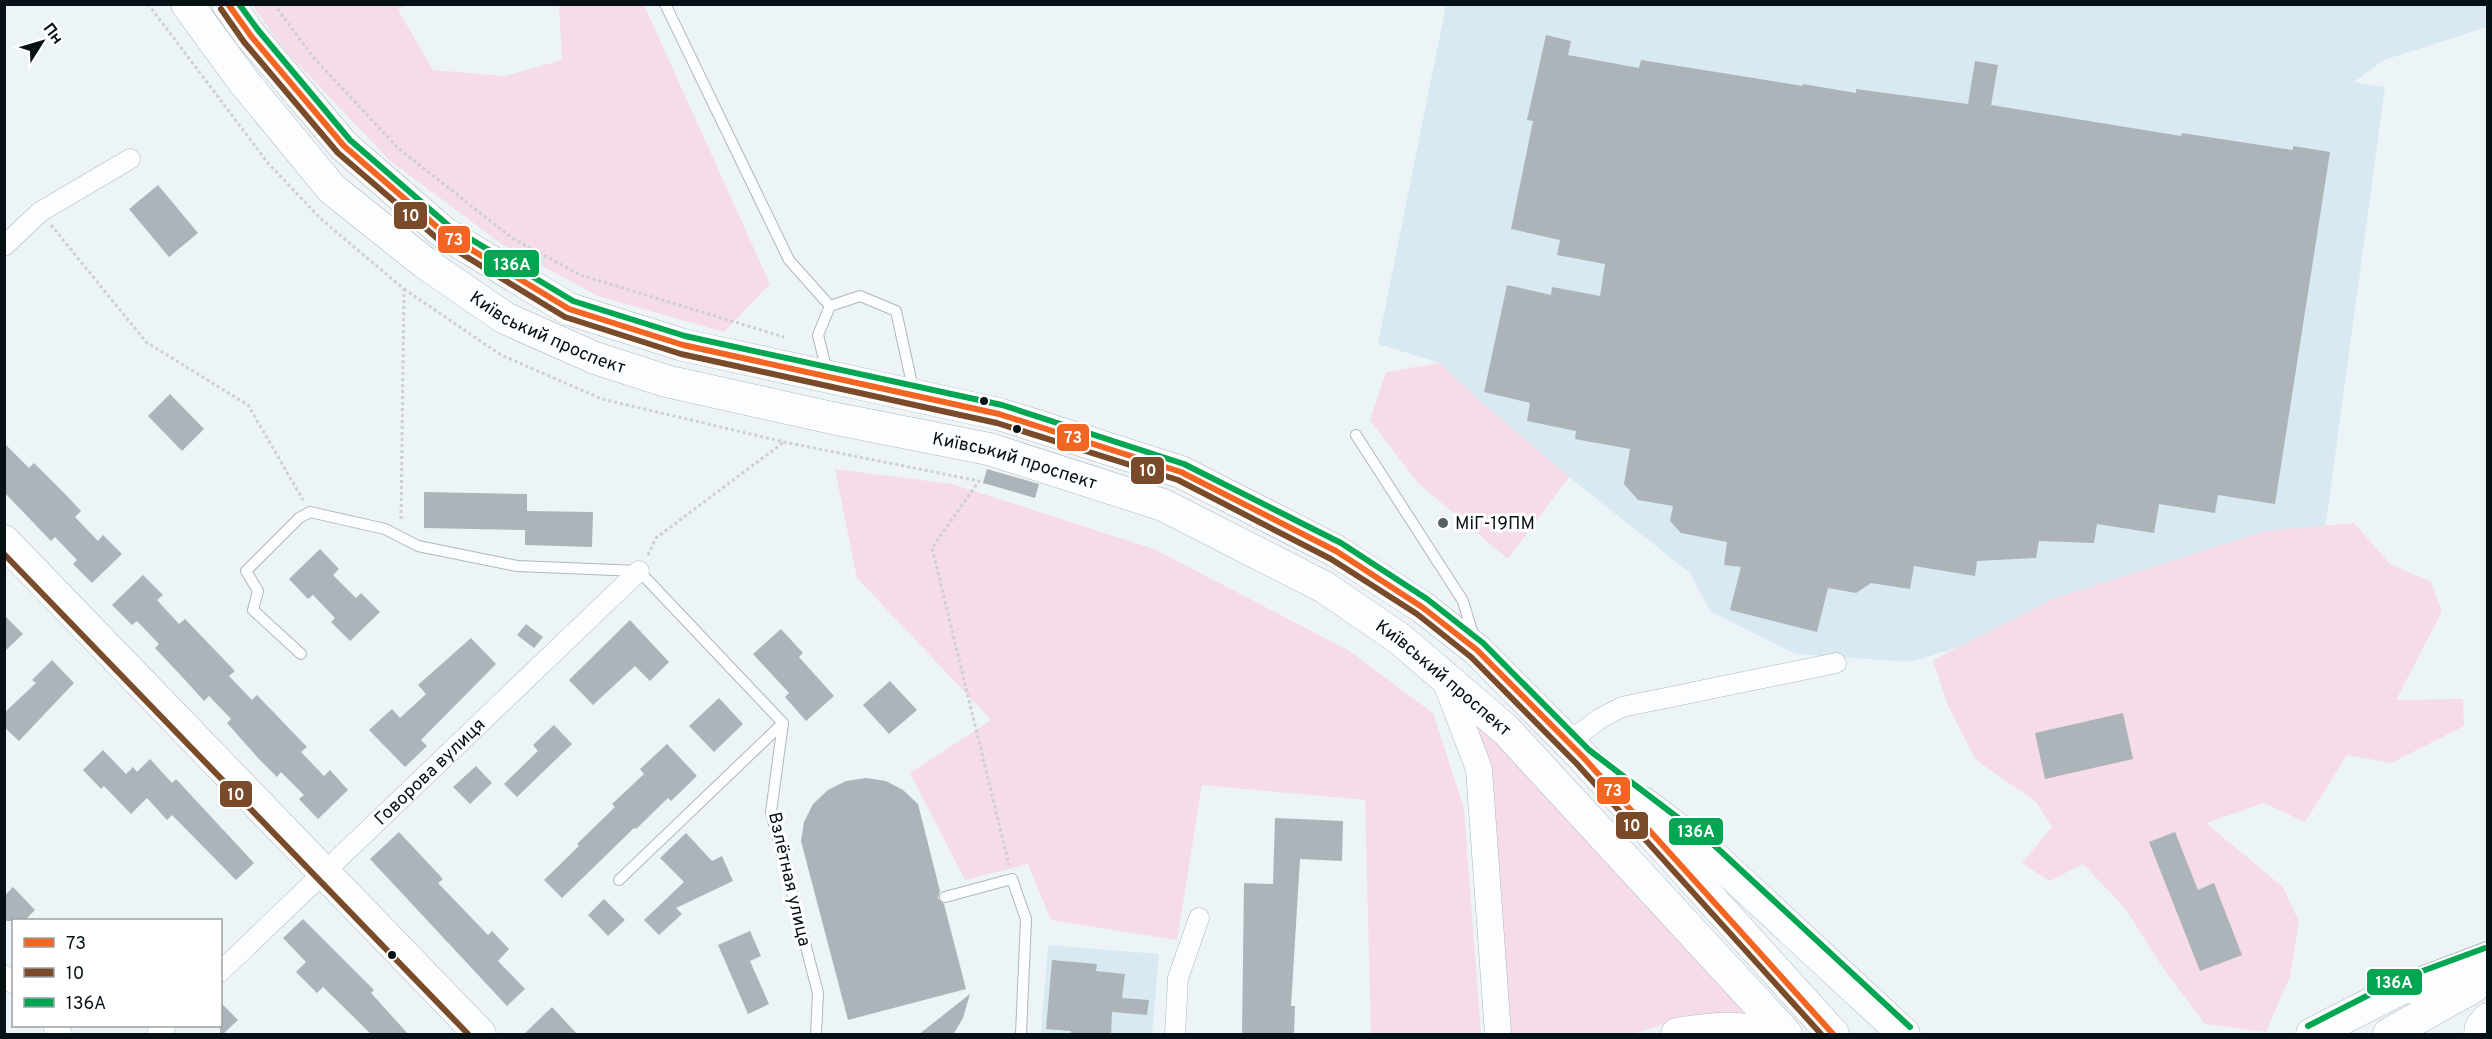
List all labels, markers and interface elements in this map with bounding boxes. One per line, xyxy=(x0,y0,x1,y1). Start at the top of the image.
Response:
north arrow xyxy=(12,12,72,72)
text: Пн xyxy=(38,20,67,49)
line badge: 10 xyxy=(393,201,428,230)
text: 10 xyxy=(403,207,419,227)
line badge: 73 xyxy=(437,225,471,254)
text: 73 xyxy=(445,231,463,251)
line badge: 136А xyxy=(483,249,540,278)
text: 136А xyxy=(493,256,531,276)
street label: Київський проспект xyxy=(464,287,628,380)
unlabelled marker xyxy=(978,395,990,407)
unlabelled marker xyxy=(1011,423,1023,435)
line badge: 73 xyxy=(1056,423,1090,452)
street label: Київський проспект xyxy=(930,428,1100,496)
text: 73 xyxy=(1064,429,1082,449)
line badge: 10 xyxy=(1130,456,1165,485)
text: 10 xyxy=(1140,462,1156,482)
place label: МіГ-19ПМ xyxy=(1455,513,1535,536)
marker: МіГ-19ПМ xyxy=(1436,516,1450,530)
street label: Київський проспект xyxy=(1370,615,1515,742)
street label: Говорова вулиця xyxy=(370,714,491,831)
line badge: 73 xyxy=(1596,776,1631,805)
line badge: 10 xyxy=(219,780,253,808)
text: 73 xyxy=(1604,782,1622,802)
text: 10 xyxy=(228,786,244,806)
street label: Взлётная улица xyxy=(762,810,815,949)
line badge: 10 xyxy=(1615,811,1649,840)
text: 10 xyxy=(1624,817,1640,837)
line badge: 136А xyxy=(1668,817,1724,846)
text: 136А xyxy=(1677,823,1715,843)
legend xyxy=(12,919,222,1027)
text: 73 xyxy=(66,933,86,956)
unlabelled marker xyxy=(386,949,398,961)
text: 10 xyxy=(66,963,84,986)
line badge: 136А xyxy=(2366,968,2423,996)
text: 136А xyxy=(2375,974,2413,994)
text: 136А xyxy=(66,993,106,1016)

